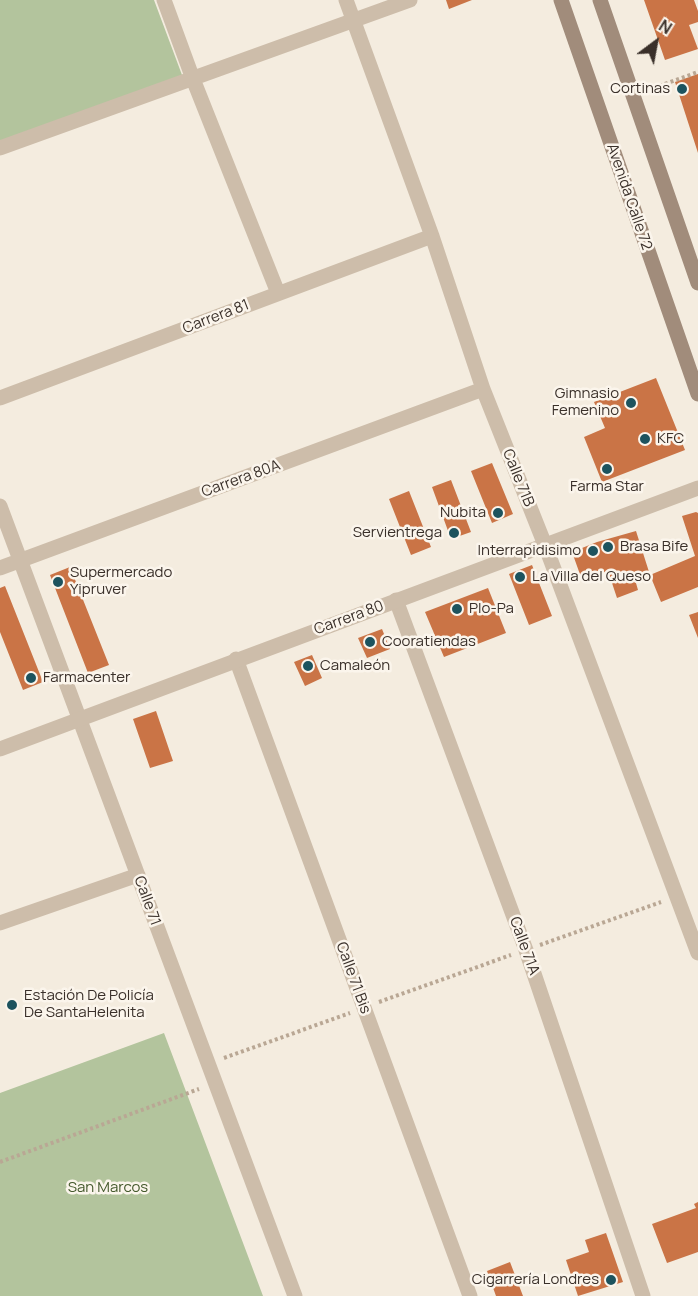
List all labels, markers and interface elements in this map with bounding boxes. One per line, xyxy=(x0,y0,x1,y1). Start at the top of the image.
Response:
north arrow xyxy=(626,12,686,72)
text: N xyxy=(655,14,676,39)
place label: Cortinas xyxy=(610,80,670,98)
marker: Cortinas xyxy=(675,82,689,96)
street label: Avenida Calle 72 xyxy=(602,141,656,253)
street label: Carrera 81 xyxy=(180,296,252,338)
place label: Gimnasio Femenino xyxy=(552,385,619,420)
marker: Gimnasio Femenino xyxy=(624,396,638,410)
place label: KFC xyxy=(657,430,684,448)
marker: KFC xyxy=(638,432,652,446)
street label: Calle 71B xyxy=(498,447,538,509)
street label: Carrera 80A xyxy=(199,456,283,502)
marker: Farma Star xyxy=(600,462,614,476)
place label: Farma Star xyxy=(570,478,644,496)
place label: Nubita xyxy=(440,504,486,522)
marker: Nubita xyxy=(491,506,505,520)
place label: Servientrega xyxy=(353,524,442,542)
marker: Servientrega xyxy=(447,526,461,540)
place label: Brasa Bife xyxy=(620,538,688,556)
marker: Brasa Bife xyxy=(601,540,615,554)
place label: Interrapidisimo xyxy=(478,542,581,560)
marker: Interrapidisimo xyxy=(586,544,600,558)
place label: Supermercado Yipruver xyxy=(70,564,172,599)
place label: La Villa del Queso xyxy=(532,568,651,586)
marker: La Villa del Queso xyxy=(513,570,527,584)
marker: Supermercado Yipruver xyxy=(51,575,65,589)
street label: Carrera 80 xyxy=(312,597,386,639)
place label: Plo-Pa xyxy=(469,600,514,618)
marker: Plo-Pa xyxy=(450,602,464,616)
place label: Cooratiendas xyxy=(382,633,476,651)
marker: Cooratiendas xyxy=(363,635,377,649)
place label: Camaleón xyxy=(320,657,390,675)
marker: Camaleón xyxy=(301,659,315,673)
place label: Farmacenter xyxy=(43,669,130,687)
marker: Farmacenter xyxy=(24,671,38,685)
street label: Calle 71 xyxy=(130,874,164,928)
street label: Calle 71A xyxy=(505,914,543,978)
street label: Calle 71 Bis xyxy=(332,940,374,1016)
place label: Estación De Policía De SantaHelenita xyxy=(24,987,154,1022)
marker: Estación De Policía De SantaHelenita xyxy=(5,998,19,1012)
park label: San Marcos xyxy=(68,1179,148,1197)
place label: Cigarrería Londres xyxy=(472,1271,599,1289)
marker: Cigarrería Londres xyxy=(604,1273,618,1287)

